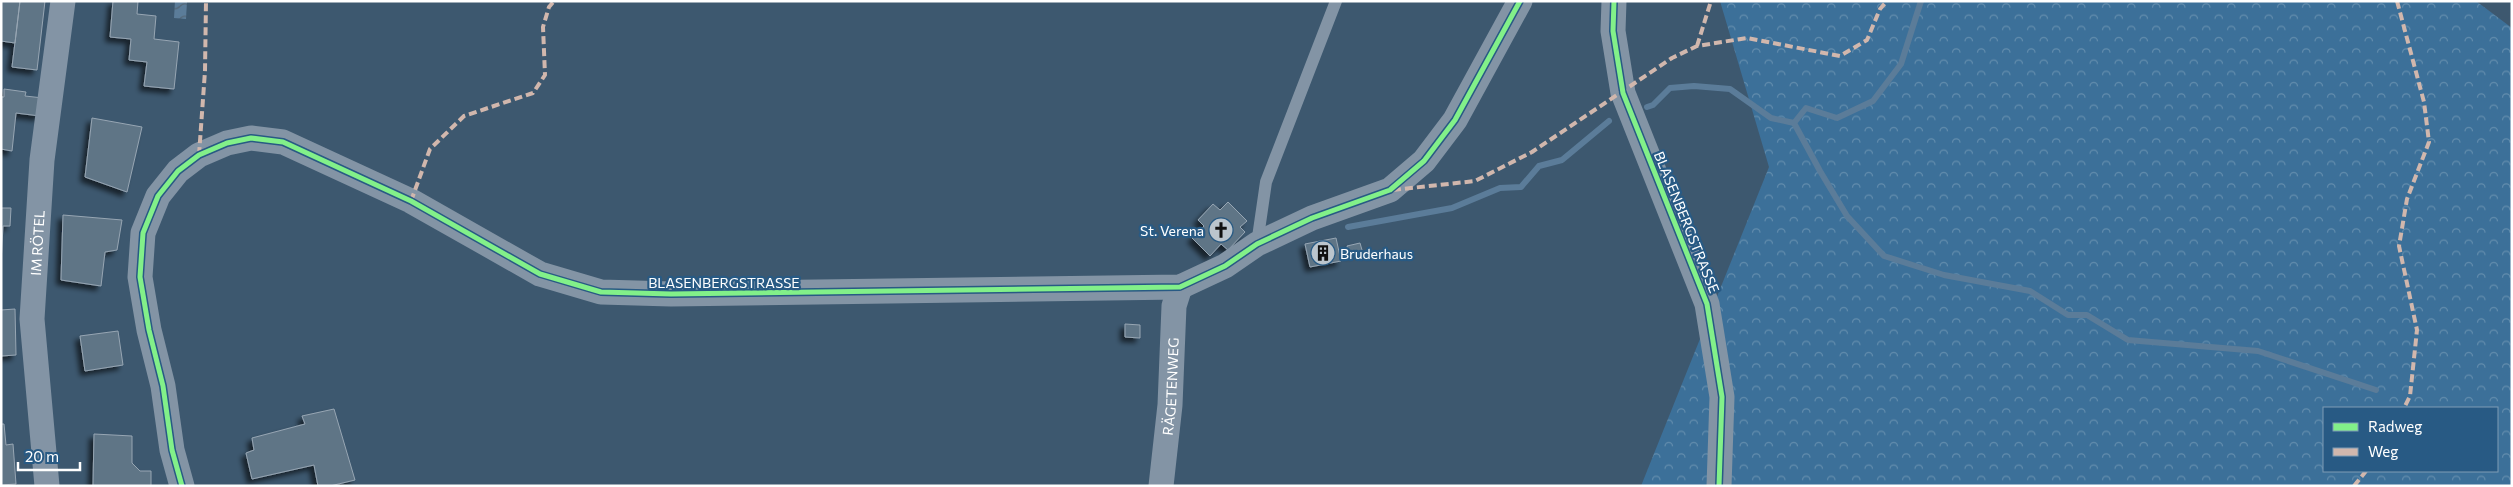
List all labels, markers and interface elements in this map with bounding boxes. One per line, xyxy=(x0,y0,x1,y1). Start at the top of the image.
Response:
street label: BLASENBERGSTRASSE xyxy=(1651,149,1723,295)
street label: IM RÖTEL xyxy=(26,210,47,276)
church icon: St. Verena xyxy=(1208,217,1234,243)
place label: St. Verena xyxy=(1140,222,1204,239)
building icon: Bruderhaus xyxy=(1310,240,1336,266)
place label: Bruderhaus xyxy=(1340,245,1413,262)
street label: BLASENBERGSTRASSE xyxy=(648,274,800,291)
street label: RÄGETENWEG xyxy=(1158,337,1181,436)
legend xyxy=(2323,407,2498,472)
text: Radweg xyxy=(2368,417,2422,435)
scale bar xyxy=(18,440,80,472)
text: Weg xyxy=(2368,442,2398,460)
text: 20 m xyxy=(25,447,59,465)

